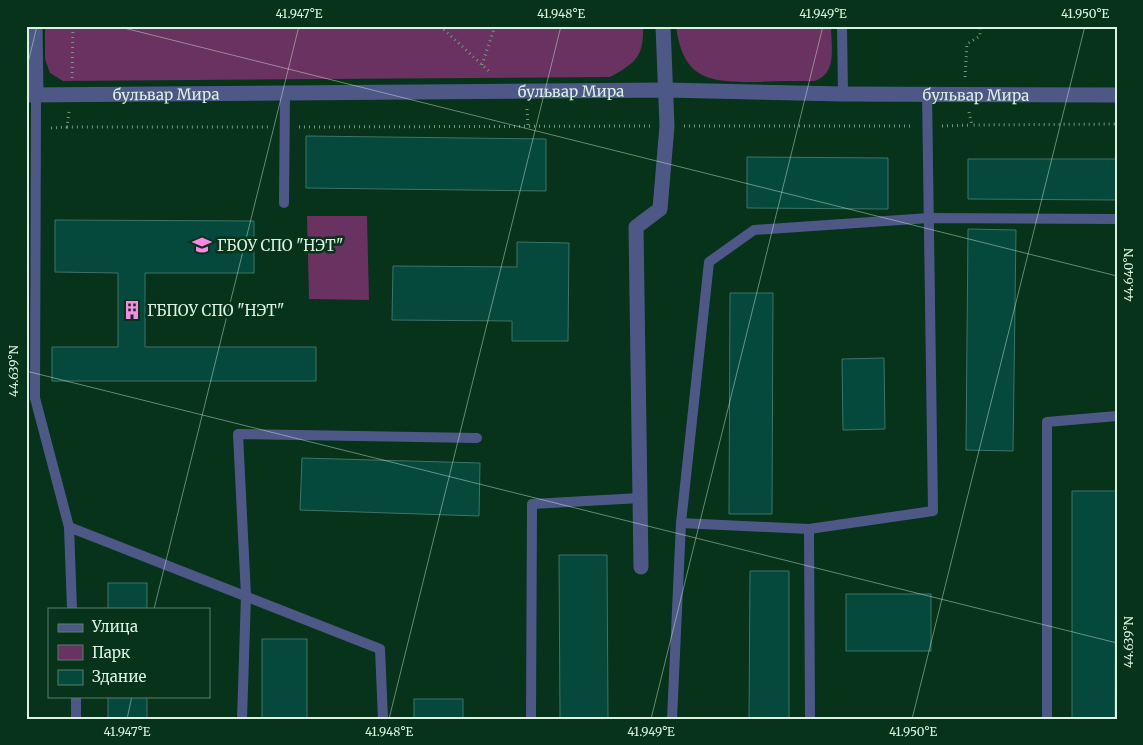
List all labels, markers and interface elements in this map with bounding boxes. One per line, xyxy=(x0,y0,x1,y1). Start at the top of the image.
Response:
text: 41.947°E xyxy=(276,6,323,21)
text: 41.948°E xyxy=(537,6,585,21)
text: 41.949°E xyxy=(799,6,847,21)
text: 41.950°E xyxy=(1061,6,1109,21)
street label: бульвар Мира xyxy=(518,81,624,101)
street label: бульвар Мира xyxy=(113,84,219,104)
street label: бульвар Мира xyxy=(923,85,1029,104)
school or university icon: ГБОУ СПО "НЭТ" xyxy=(191,234,213,256)
place label: ГБОУ СПО "НЭТ" xyxy=(217,236,343,255)
text: 44.640°N xyxy=(1121,247,1136,302)
building icon: ГБПОУ СПО "НЭТ" xyxy=(121,299,143,321)
place label: ГБПОУ СПО "НЭТ" xyxy=(147,301,284,320)
text: 44.639°N xyxy=(6,344,21,397)
legend xyxy=(48,608,210,698)
text: 44.639°N xyxy=(1121,615,1136,668)
text: Улица xyxy=(91,617,138,636)
text: Парк xyxy=(92,643,131,662)
text: Здание xyxy=(92,667,146,686)
text: 41.947°E xyxy=(104,724,151,739)
text: 41.948°E xyxy=(365,724,413,739)
text: 41.949°E xyxy=(627,724,675,739)
text: 41.950°E xyxy=(889,724,937,739)

